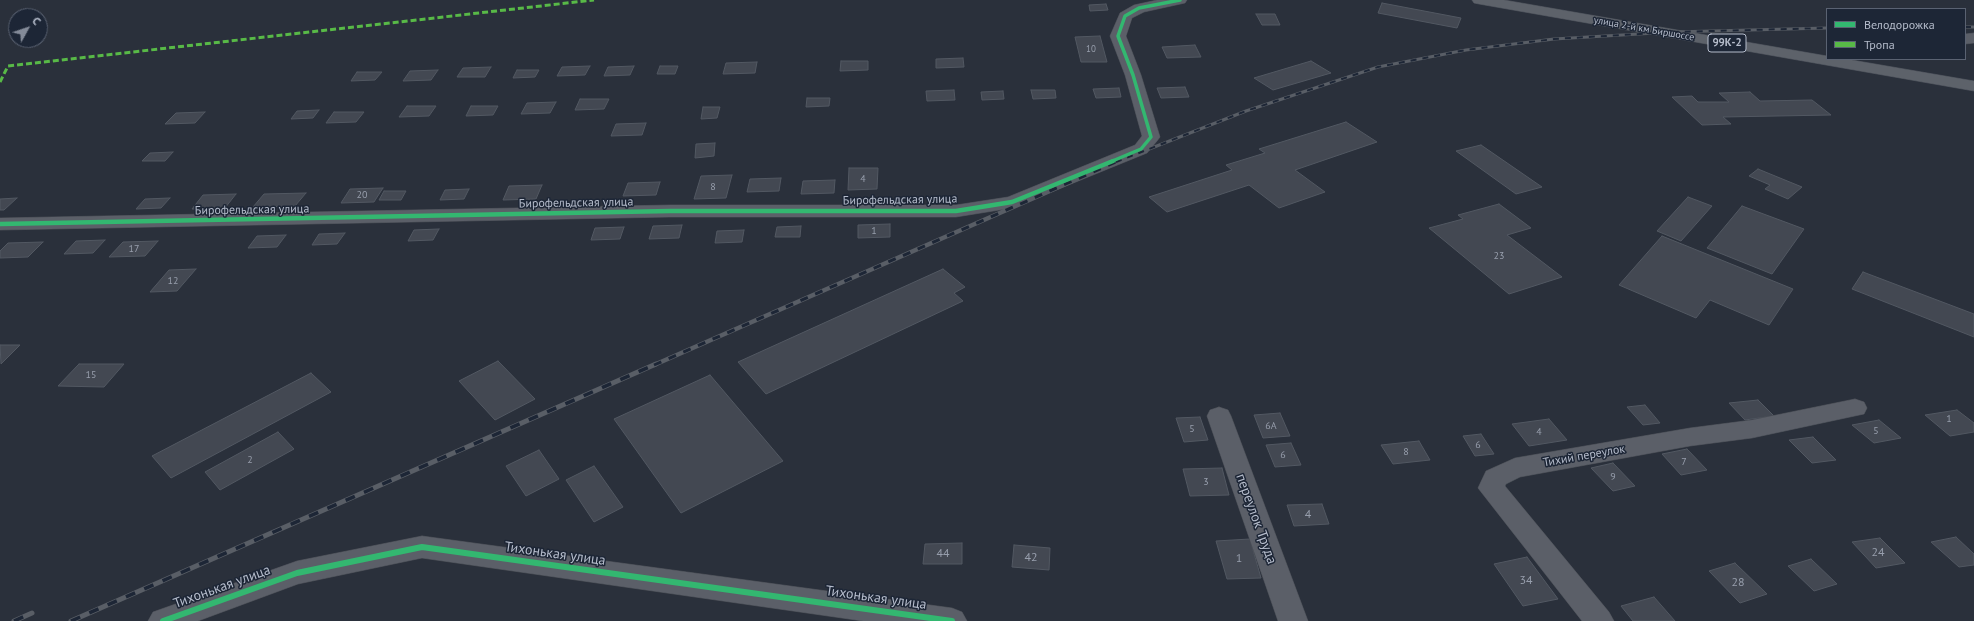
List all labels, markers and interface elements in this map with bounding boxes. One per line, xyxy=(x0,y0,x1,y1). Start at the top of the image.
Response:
north arrow xyxy=(8,8,48,48)
legend xyxy=(1826,8,1966,60)
text: С xyxy=(29,14,44,28)
street label: улица 2-й км Биршоссе xyxy=(1593,14,1695,44)
text: Велодорожка xyxy=(1864,17,1935,32)
road number: 99К-2 xyxy=(1708,34,1746,52)
text: Тропа xyxy=(1864,37,1895,52)
house number: 10 xyxy=(1086,44,1096,54)
house number: 4 xyxy=(860,173,866,185)
house number: 8 xyxy=(710,181,716,193)
house number: 20 xyxy=(357,189,367,201)
street label: Бирофельдская улица xyxy=(843,192,957,208)
street label: Бирофельдская улица xyxy=(519,195,633,211)
street label: Бирофельдская улица xyxy=(195,202,309,218)
house number: 1 xyxy=(871,225,877,237)
house number: 17 xyxy=(129,243,139,255)
house number: 23 xyxy=(1494,250,1504,262)
house number: 12 xyxy=(168,275,178,287)
house number: 15 xyxy=(86,369,96,381)
house number: 1 xyxy=(1946,413,1952,425)
house number: 6А xyxy=(1265,420,1277,432)
house number: 5 xyxy=(1189,423,1195,435)
house number: 5 xyxy=(1873,425,1879,437)
house number: 4 xyxy=(1536,426,1542,438)
house number: 6 xyxy=(1475,439,1481,451)
street label: Тихий переулок xyxy=(1542,442,1626,470)
house number: 8 xyxy=(1403,446,1409,458)
house number: 6 xyxy=(1280,449,1286,461)
house number: 2 xyxy=(247,454,253,466)
house number: 7 xyxy=(1681,456,1687,468)
house number: 9 xyxy=(1610,471,1616,483)
street label: переулок Труда xyxy=(1232,472,1280,566)
house number: 3 xyxy=(1203,476,1209,488)
house number: 4 xyxy=(1305,508,1311,522)
street label: Тихонькая улица xyxy=(503,539,607,569)
house number: 24 xyxy=(1871,546,1885,560)
house number: 44 xyxy=(936,547,950,561)
house number: 42 xyxy=(1024,551,1038,565)
house number: 1 xyxy=(1236,552,1242,566)
street label: Тихонькая улица xyxy=(171,562,273,612)
house number: 34 xyxy=(1519,574,1533,588)
house number: 28 xyxy=(1731,576,1745,590)
street label: Тихонькая улица xyxy=(824,583,928,613)

